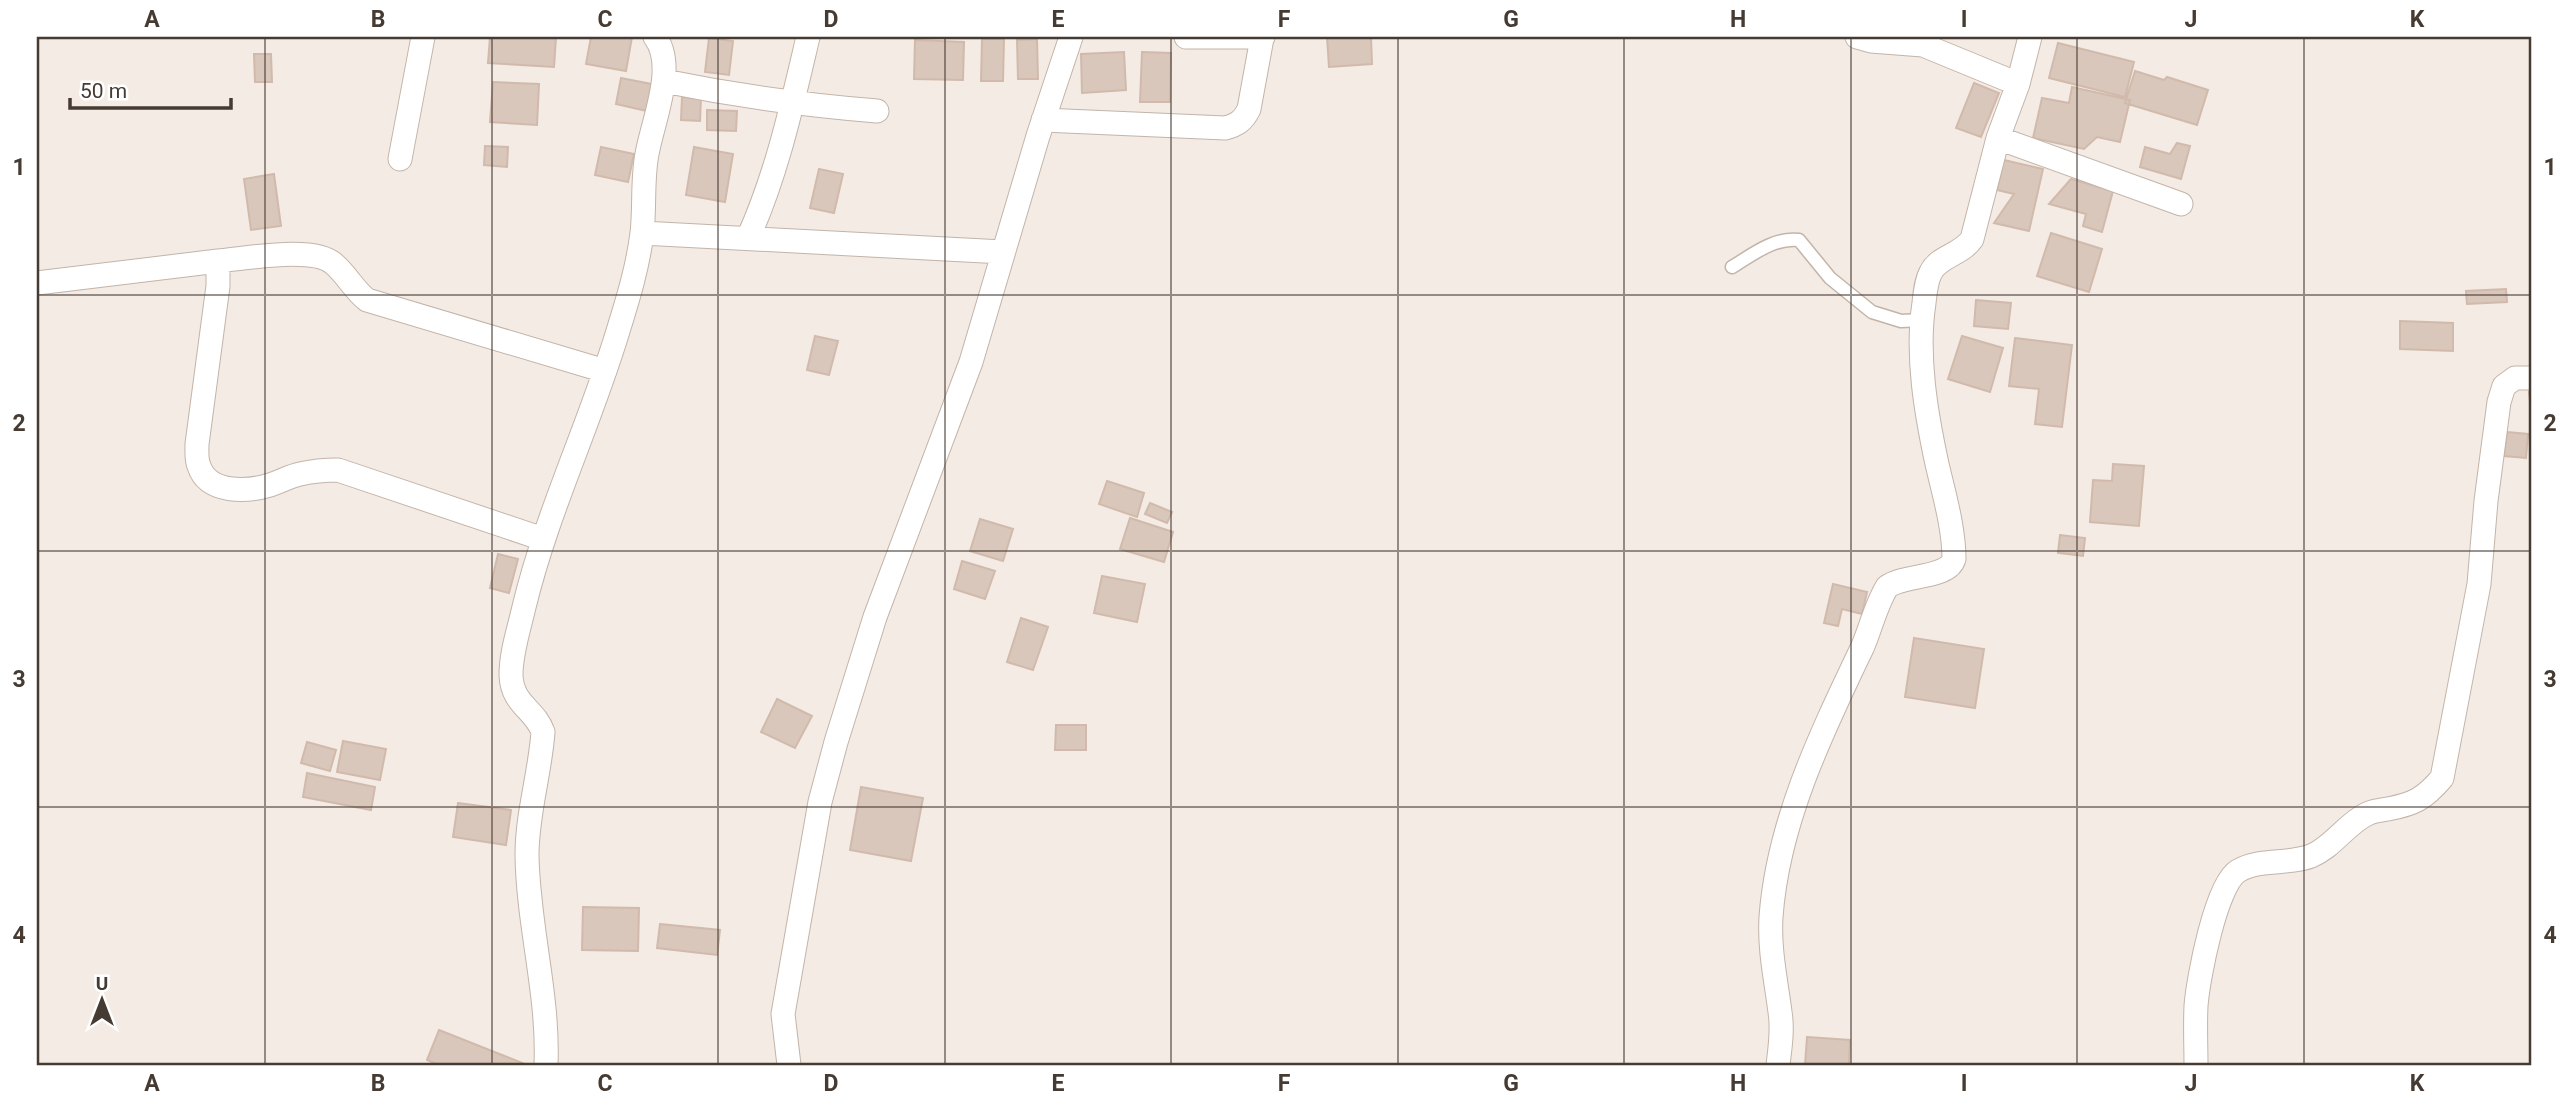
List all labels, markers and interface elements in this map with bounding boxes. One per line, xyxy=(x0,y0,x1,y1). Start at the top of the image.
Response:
text: A xyxy=(144,6,160,33)
text: B xyxy=(371,6,385,33)
text: C xyxy=(597,6,613,33)
text: D xyxy=(824,6,838,33)
text: E xyxy=(1052,6,1065,33)
text: F xyxy=(1278,6,1291,33)
text: G xyxy=(1503,6,1519,33)
text: H xyxy=(1730,6,1746,33)
text: I xyxy=(1961,6,1967,33)
text: J xyxy=(2185,6,2197,33)
text: K xyxy=(2410,6,2425,33)
scale bar xyxy=(70,66,231,110)
text: 50 m xyxy=(80,79,127,103)
text: 1 xyxy=(12,154,26,181)
text: 1 xyxy=(2543,154,2557,181)
text: 2 xyxy=(12,410,26,437)
text: 2 xyxy=(2543,410,2557,437)
text: 3 xyxy=(12,666,26,693)
text: 3 xyxy=(2543,666,2557,693)
text: 4 xyxy=(12,922,26,949)
text: 4 xyxy=(2543,922,2557,949)
north arrow xyxy=(66,965,136,1036)
text: U xyxy=(96,972,108,995)
text: A xyxy=(144,1070,160,1097)
text: B xyxy=(371,1070,385,1097)
text: C xyxy=(597,1070,613,1097)
text: D xyxy=(824,1070,838,1097)
text: E xyxy=(1052,1070,1065,1097)
text: F xyxy=(1278,1070,1291,1097)
text: G xyxy=(1503,1070,1519,1097)
text: H xyxy=(1730,1070,1746,1097)
text: I xyxy=(1961,1070,1967,1097)
text: J xyxy=(2185,1070,2197,1097)
text: K xyxy=(2410,1070,2425,1097)

